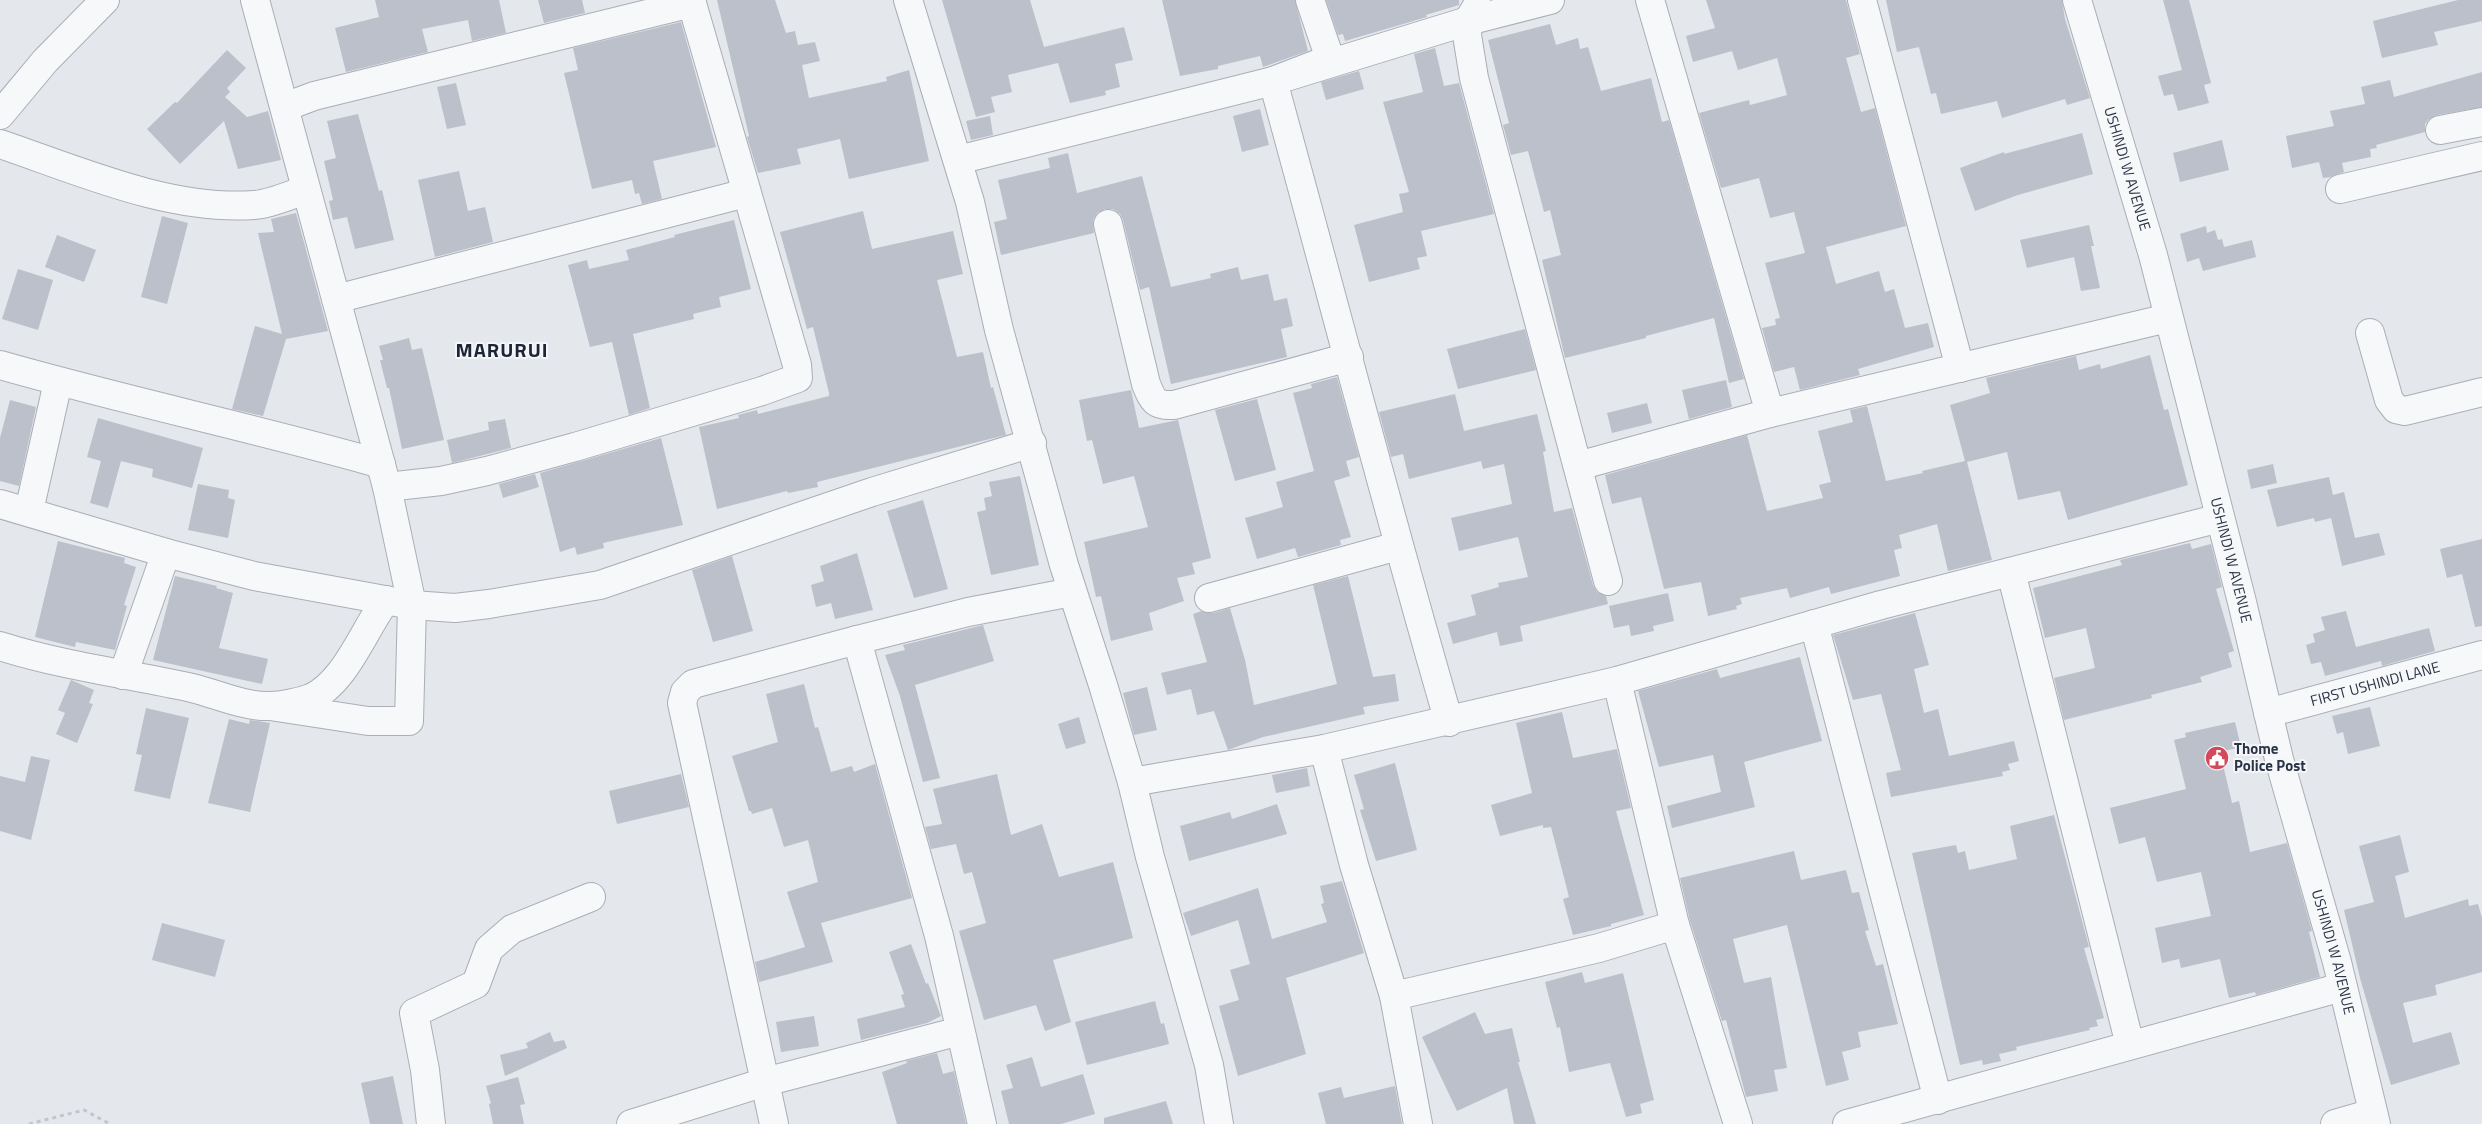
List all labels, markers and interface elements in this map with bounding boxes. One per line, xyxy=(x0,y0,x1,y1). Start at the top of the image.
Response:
street label: USHINDI W AVENUE xyxy=(2098,104,2157,234)
district label: MARURUI xyxy=(456,334,548,365)
street label: USHINDI W AVENUE xyxy=(2205,495,2259,625)
street label: FIRST USHINDI LANE xyxy=(2308,655,2442,712)
place label: Thome Police Post xyxy=(2234,737,2306,777)
public building icon: Thome Police Post xyxy=(2204,745,2230,771)
street label: USHINDI W AVENUE xyxy=(2306,886,2361,1017)

